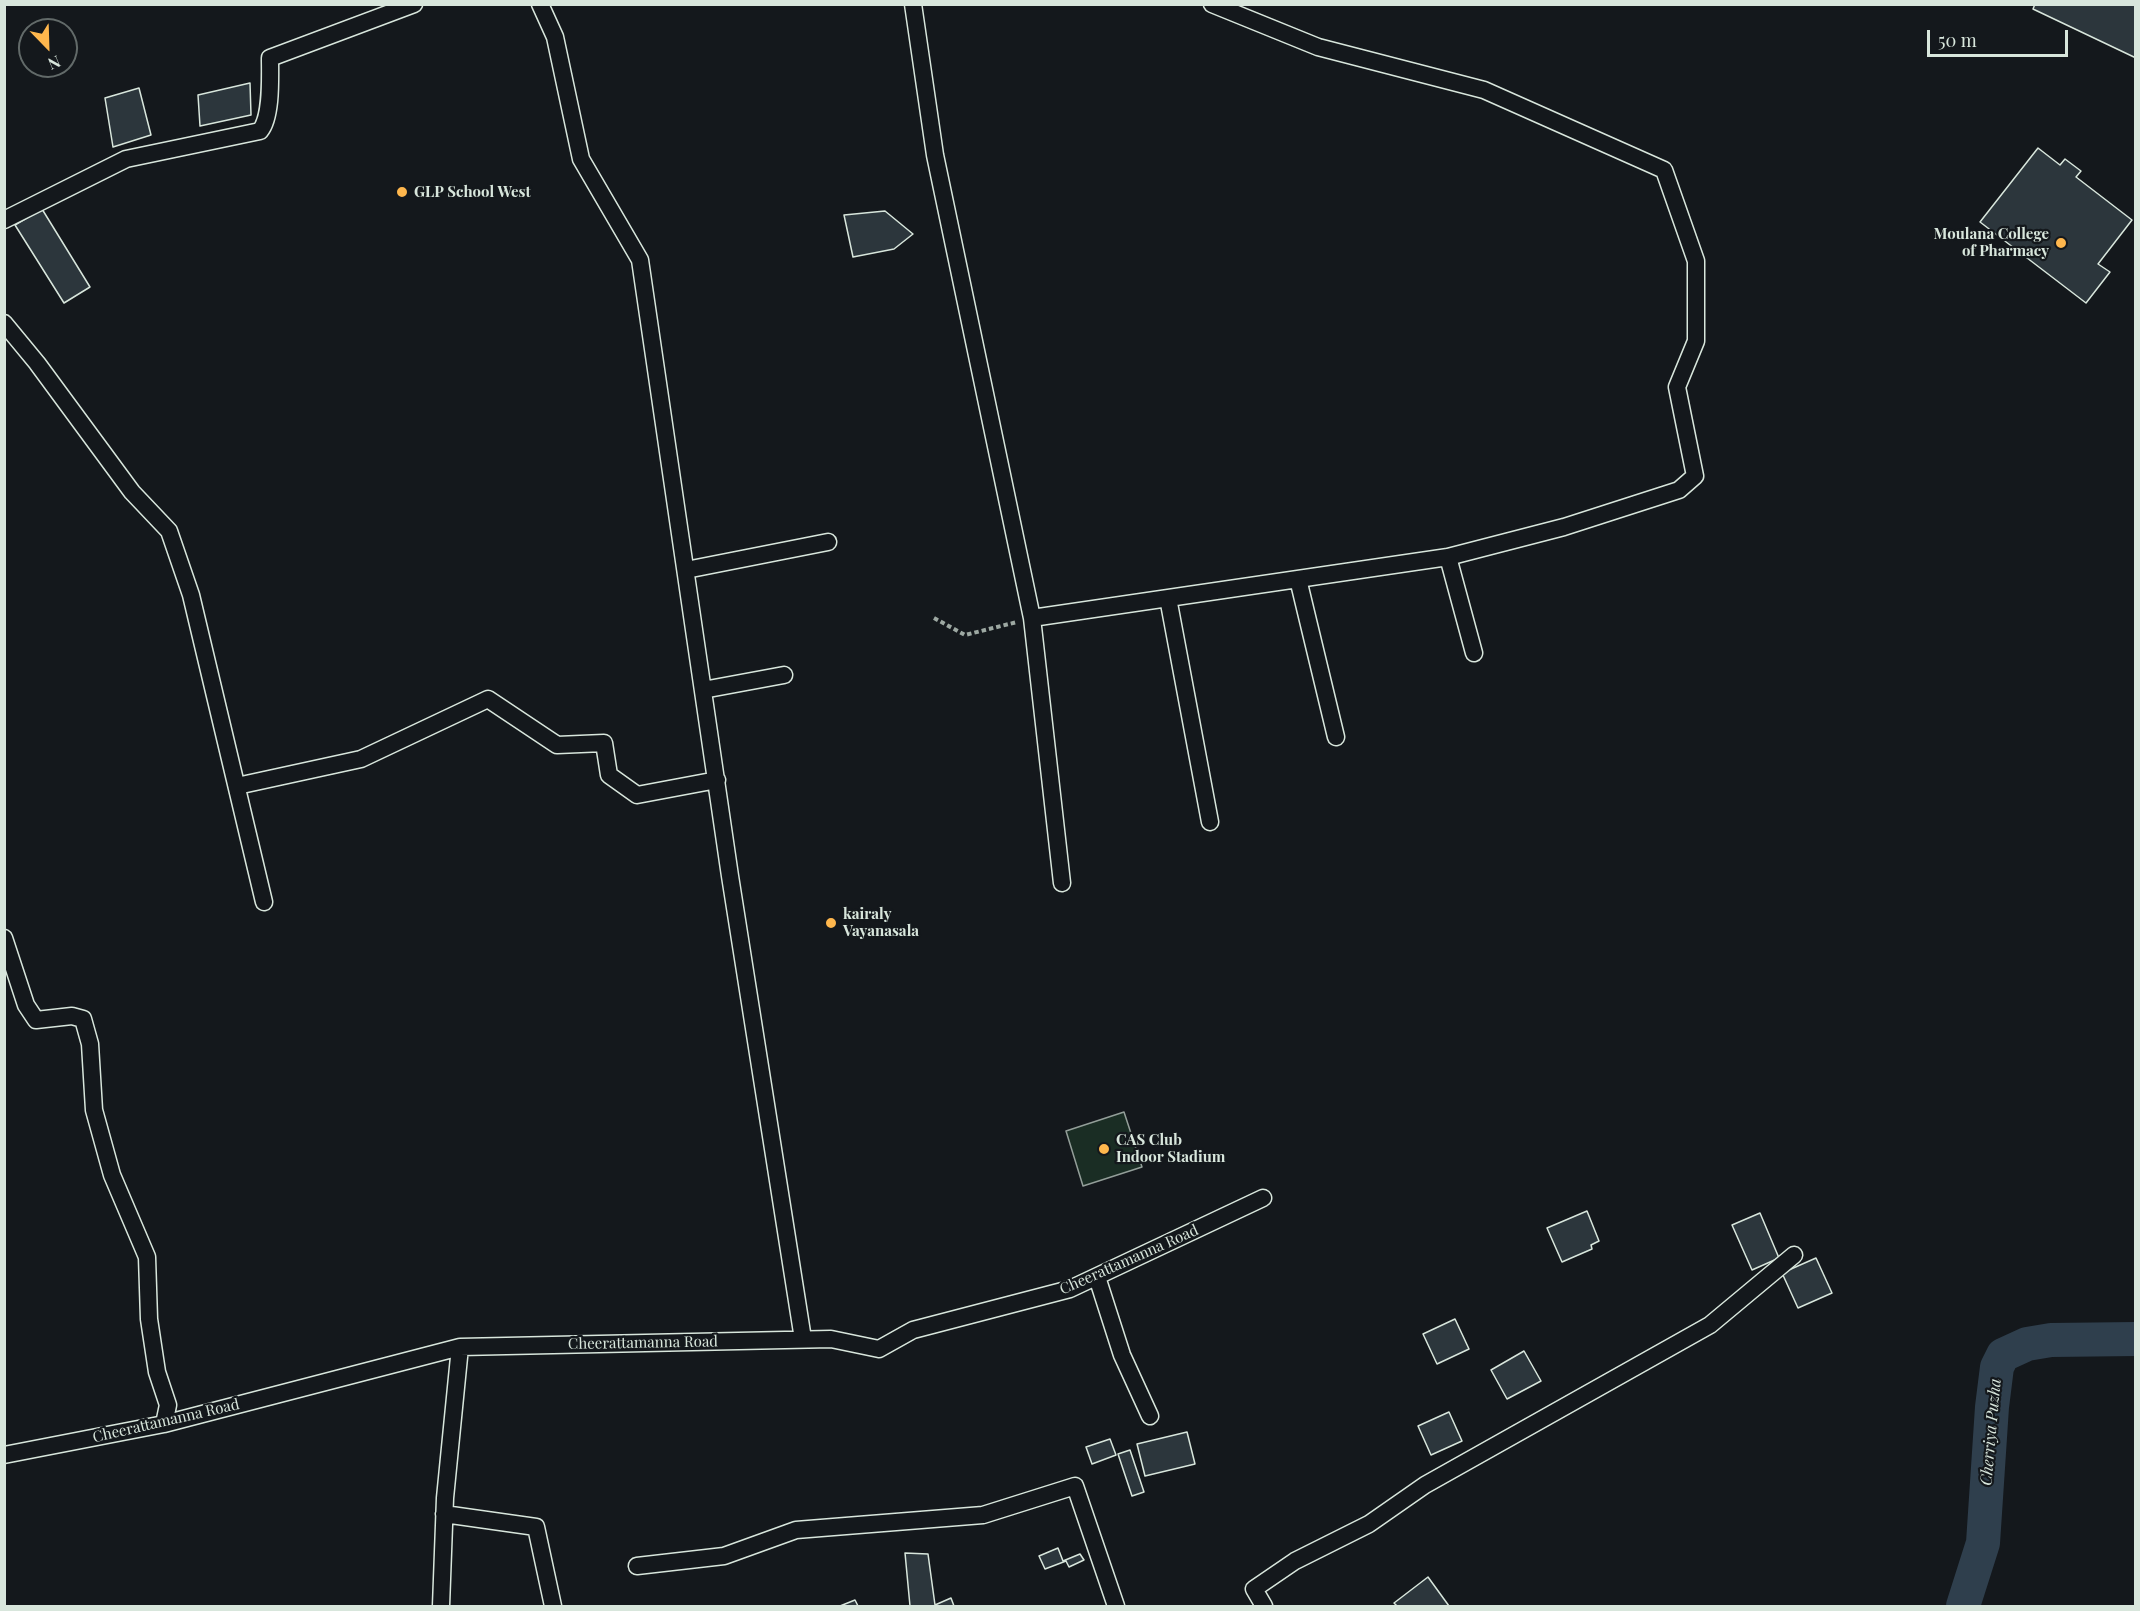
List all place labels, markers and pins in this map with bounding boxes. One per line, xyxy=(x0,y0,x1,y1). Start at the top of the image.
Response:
place label: GLP School West xyxy=(414,183,531,201)
marker: GLP School West xyxy=(395,185,409,199)
place label: Moulana College of Pharmacy xyxy=(1934,225,2049,260)
marker: Moulana College of Pharmacy xyxy=(2054,236,2068,250)
place label: kairaly Vayanasala xyxy=(843,905,919,940)
marker: kairaly Vayanasala xyxy=(824,916,838,930)
place label: CAS Club Indoor Stadium xyxy=(1116,1131,1225,1166)
marker: CAS Club Indoor Stadium xyxy=(1097,1142,1111,1156)

